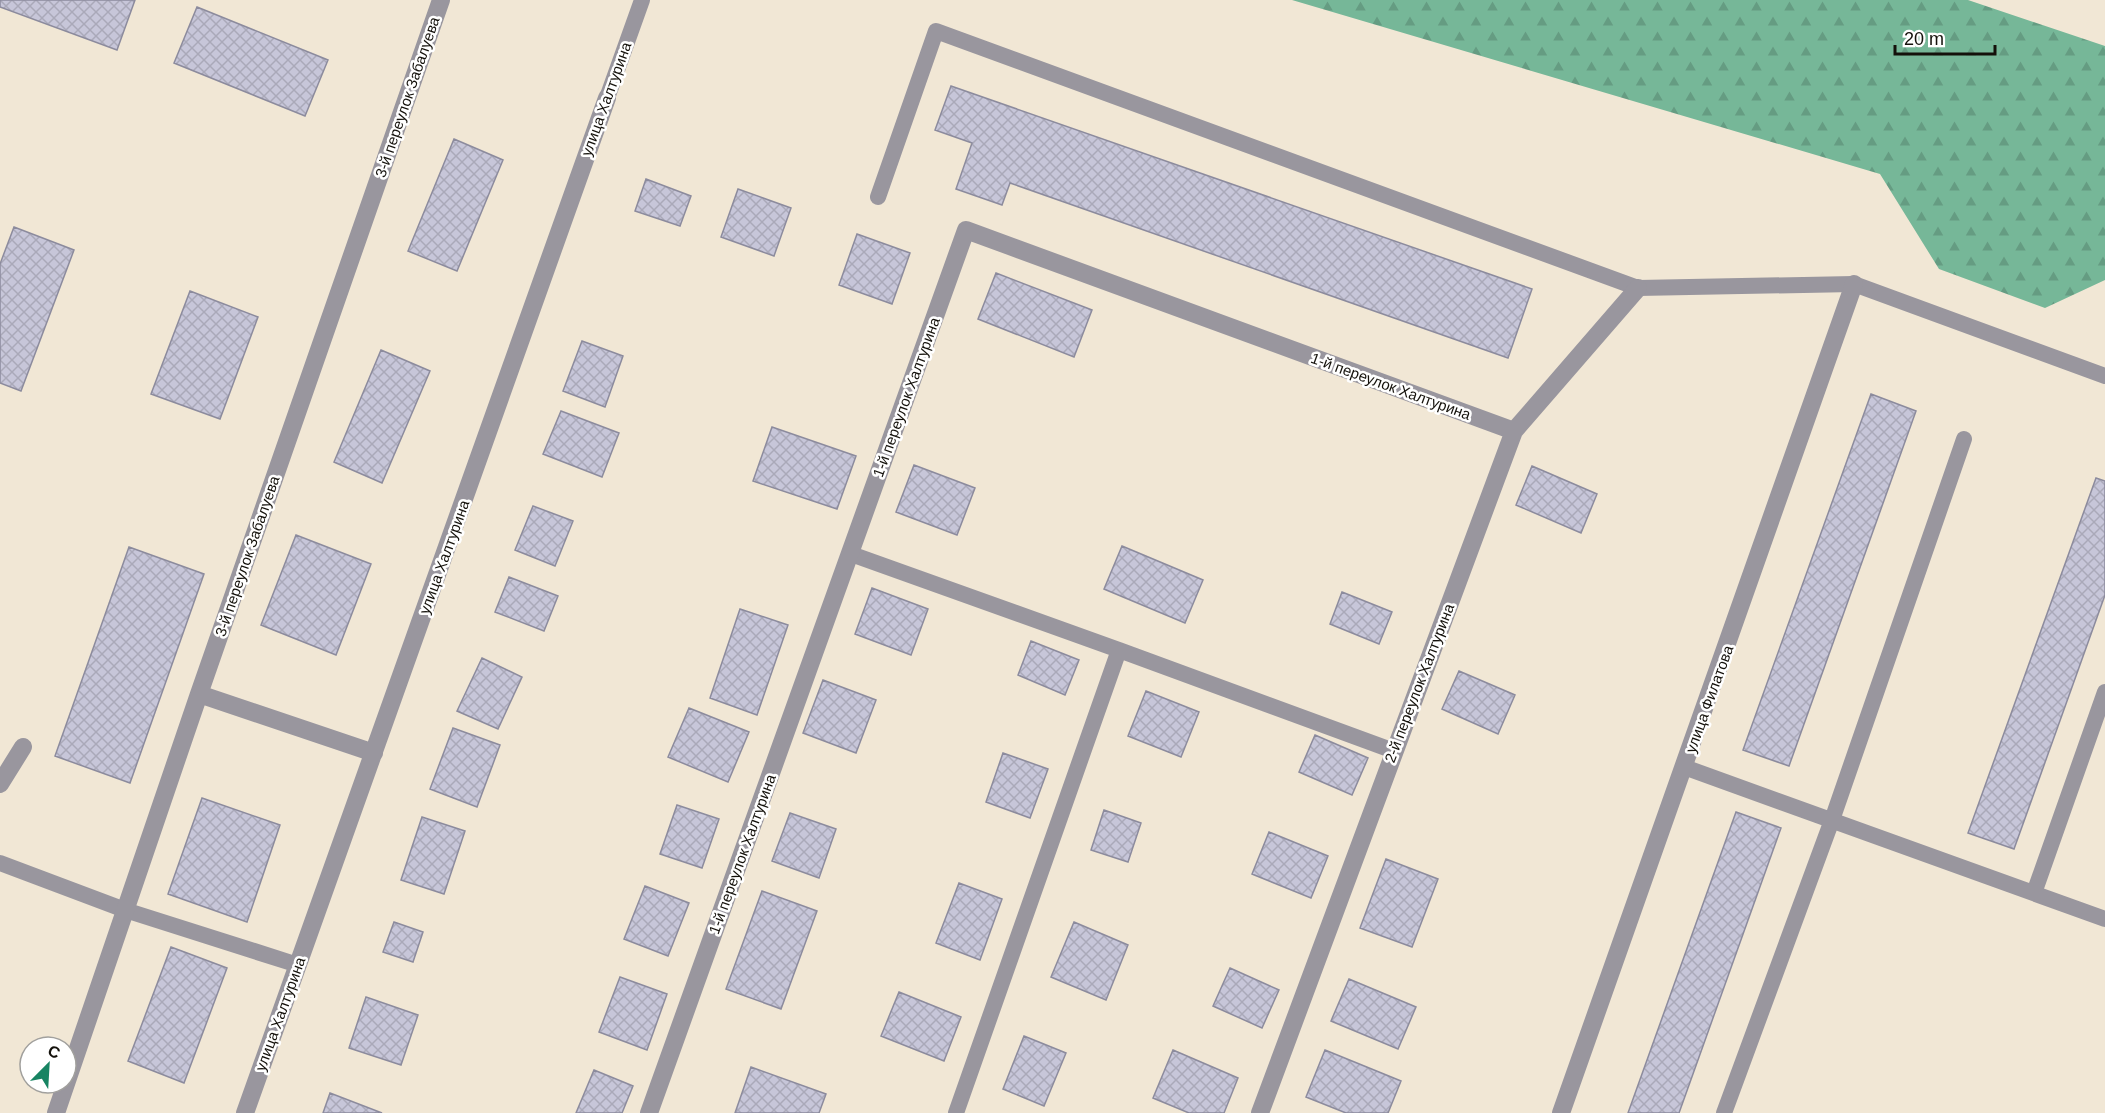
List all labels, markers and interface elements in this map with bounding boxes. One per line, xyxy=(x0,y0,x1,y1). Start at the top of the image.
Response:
street label: 3-й переулок Забалуева xyxy=(372,14,443,179)
scale bar xyxy=(1895,18,1996,56)
text: 20 m xyxy=(1904,29,1944,49)
street label: улица Халтурина xyxy=(577,39,635,158)
street label: 1-й переулок Халтурина xyxy=(869,314,943,479)
street label: 1-й переулок Халтурина xyxy=(1309,349,1474,423)
street label: 3-й переулок Забалуева xyxy=(212,473,283,638)
street label: улица Халтурина xyxy=(415,497,473,616)
street label: 2-й переулок Халтурина xyxy=(1381,601,1457,765)
street label: улица Филатова xyxy=(1682,642,1737,755)
street label: 1-й переулок Халтурина xyxy=(705,771,779,936)
street label: улица Халтурина xyxy=(251,954,309,1073)
north arrow xyxy=(18,1035,78,1095)
text: С xyxy=(45,1042,63,1062)

